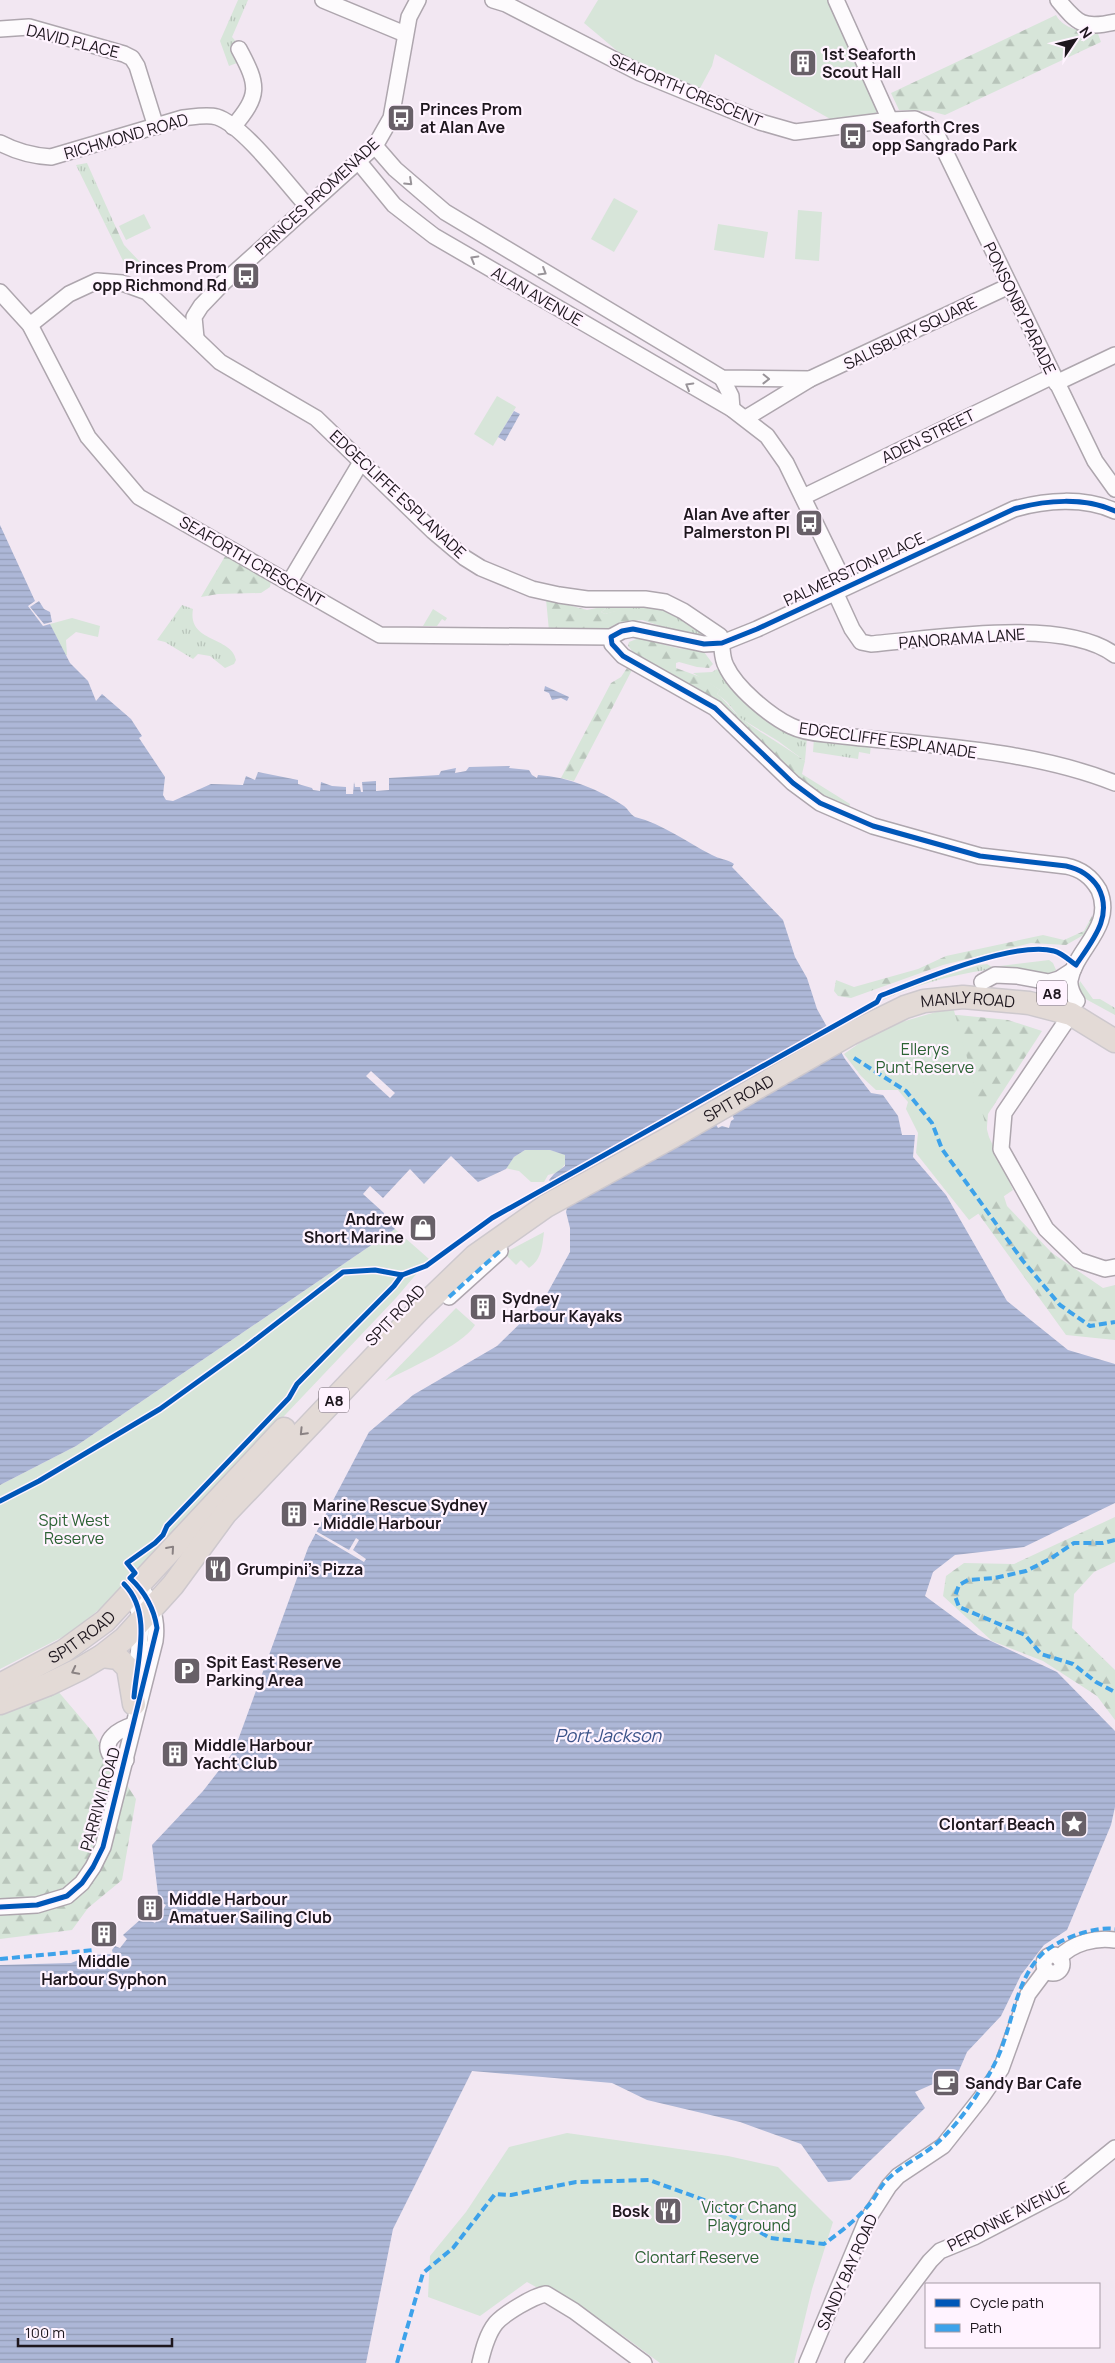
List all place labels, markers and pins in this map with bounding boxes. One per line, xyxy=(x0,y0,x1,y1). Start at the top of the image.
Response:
place label: 1st Seaforth Scout Hall xyxy=(822,43,916,83)
building icon: 1st Seaforth Scout Hall xyxy=(788,48,818,78)
place label: Princes Prom at Alan Ave xyxy=(420,98,522,138)
bus stop icon: Princes Prom at Alan Ave xyxy=(386,103,416,133)
place label: Seaforth Cres opp Sangrado Park xyxy=(872,116,1017,156)
bus stop icon: Seaforth Cres opp Sangrado Park xyxy=(838,121,868,151)
place label: Princes Prom opp Richmond Rd xyxy=(92,256,227,296)
bus stop icon: Princes Prom opp Richmond Rd xyxy=(231,261,261,291)
place label: Alan Ave after Palmerston Pl xyxy=(683,503,790,543)
bus stop icon: Alan Ave after Palmerston Pl xyxy=(794,508,824,538)
place label: Andrew Short Marine xyxy=(304,1208,404,1248)
shop icon: Andrew Short Marine xyxy=(408,1213,438,1243)
place label: Sydney Harbour Kayaks xyxy=(502,1287,623,1327)
building icon: Sydney Harbour Kayaks xyxy=(468,1292,498,1322)
place label: Marine Rescue Sydney - Middle Harbour xyxy=(313,1494,488,1534)
building icon: Marine Rescue Sydney - Middle Harbour xyxy=(279,1499,309,1529)
restaurant icon: Grumpini's Pizza xyxy=(203,1554,233,1584)
place label: Grumpini's Pizza xyxy=(237,1558,363,1580)
place label: Spit East Reserve Parking Area xyxy=(206,1651,342,1691)
parking icon: Spit East Reserve Parking Area xyxy=(172,1656,202,1686)
place label: Middle Harbour Yacht Club xyxy=(194,1734,313,1774)
building icon: Middle Harbour Yacht Club xyxy=(160,1739,190,1769)
place icon: Clontarf Beach xyxy=(1059,1809,1089,1839)
place label: Clontarf Beach xyxy=(939,1813,1055,1835)
place label: Middle Harbour Amatuer Sailing Club xyxy=(169,1888,332,1928)
building icon: Middle Harbour Amatuer Sailing Club xyxy=(135,1893,165,1923)
building icon: Middle Harbour Syphon xyxy=(89,1919,119,1949)
place label: Middle Harbour Syphon xyxy=(41,1950,167,1990)
cafe icon: Sandy Bar Cafe xyxy=(931,2068,961,2098)
place label: Sandy Bar Cafe xyxy=(965,2072,1082,2094)
restaurant icon: Bosk xyxy=(653,2196,683,2226)
place label: Bosk xyxy=(612,2200,649,2222)

